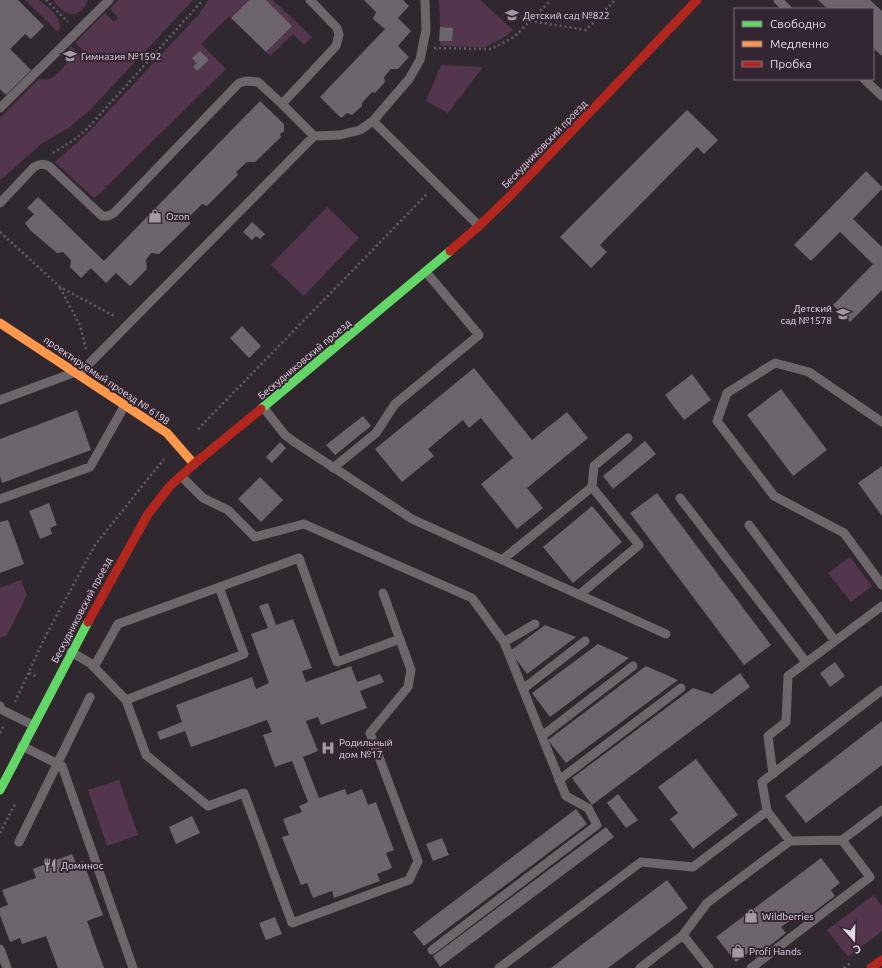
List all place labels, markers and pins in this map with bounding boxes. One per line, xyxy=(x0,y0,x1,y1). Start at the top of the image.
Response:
school or university icon: Детский сад №822 xyxy=(504,7,520,23)
place label: Детский сад №822 xyxy=(523,10,610,21)
school or university icon: Гимназия №1592 xyxy=(62,48,78,64)
place label: Гимназия №1592 xyxy=(81,51,161,62)
shop icon: Ozon xyxy=(147,208,163,224)
place label: Ozon xyxy=(166,211,190,222)
place label: Детский сад №1578 xyxy=(781,303,832,326)
school or university icon: Детский сад №1578 xyxy=(835,306,851,322)
place label: Родильный дом №17 xyxy=(339,737,393,760)
hospital icon: Родильный дом №17 xyxy=(320,740,336,756)
restaurant icon: Доминос xyxy=(42,857,58,873)
place label: Доминос xyxy=(61,860,104,871)
shop icon: Wildberries xyxy=(743,908,759,924)
place label: Wildberries xyxy=(762,911,814,922)
shop icon: Profi Hands xyxy=(730,943,746,959)
place label: Profi Hands xyxy=(749,946,801,957)

